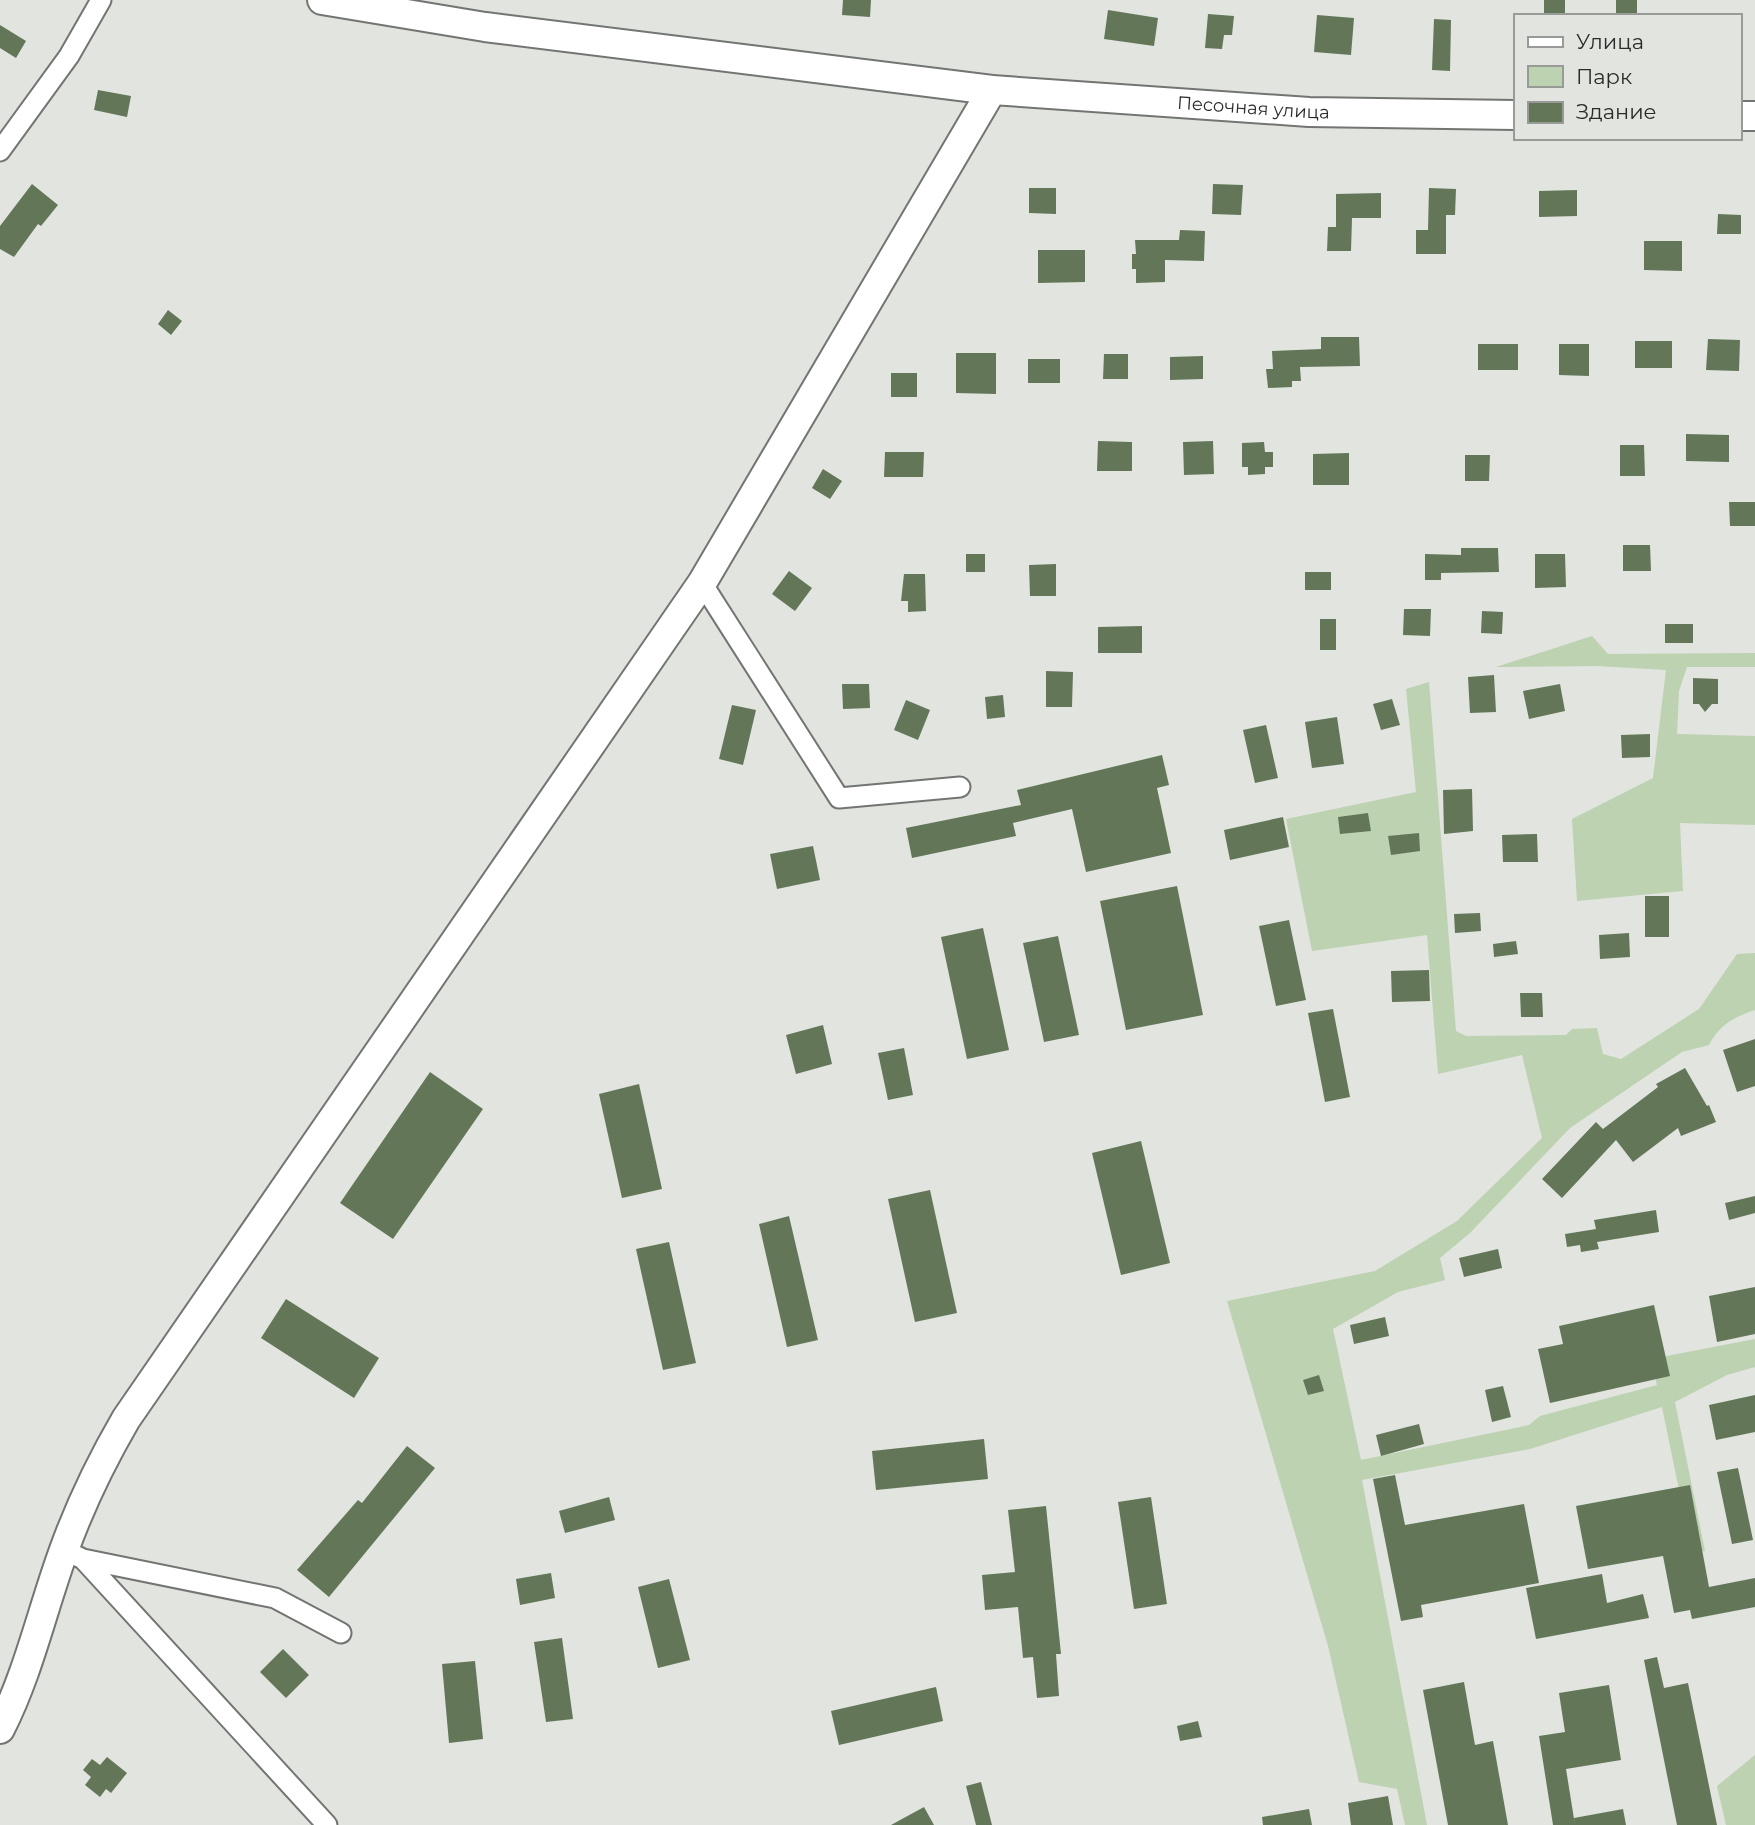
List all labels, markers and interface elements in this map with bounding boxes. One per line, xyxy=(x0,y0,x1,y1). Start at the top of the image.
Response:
legend xyxy=(1514,14,1741,140)
text: Улица xyxy=(1576,29,1644,54)
text: Парк xyxy=(1576,64,1632,89)
street label: Песочная улица xyxy=(1176,92,1330,123)
text: Здание xyxy=(1576,99,1657,124)

